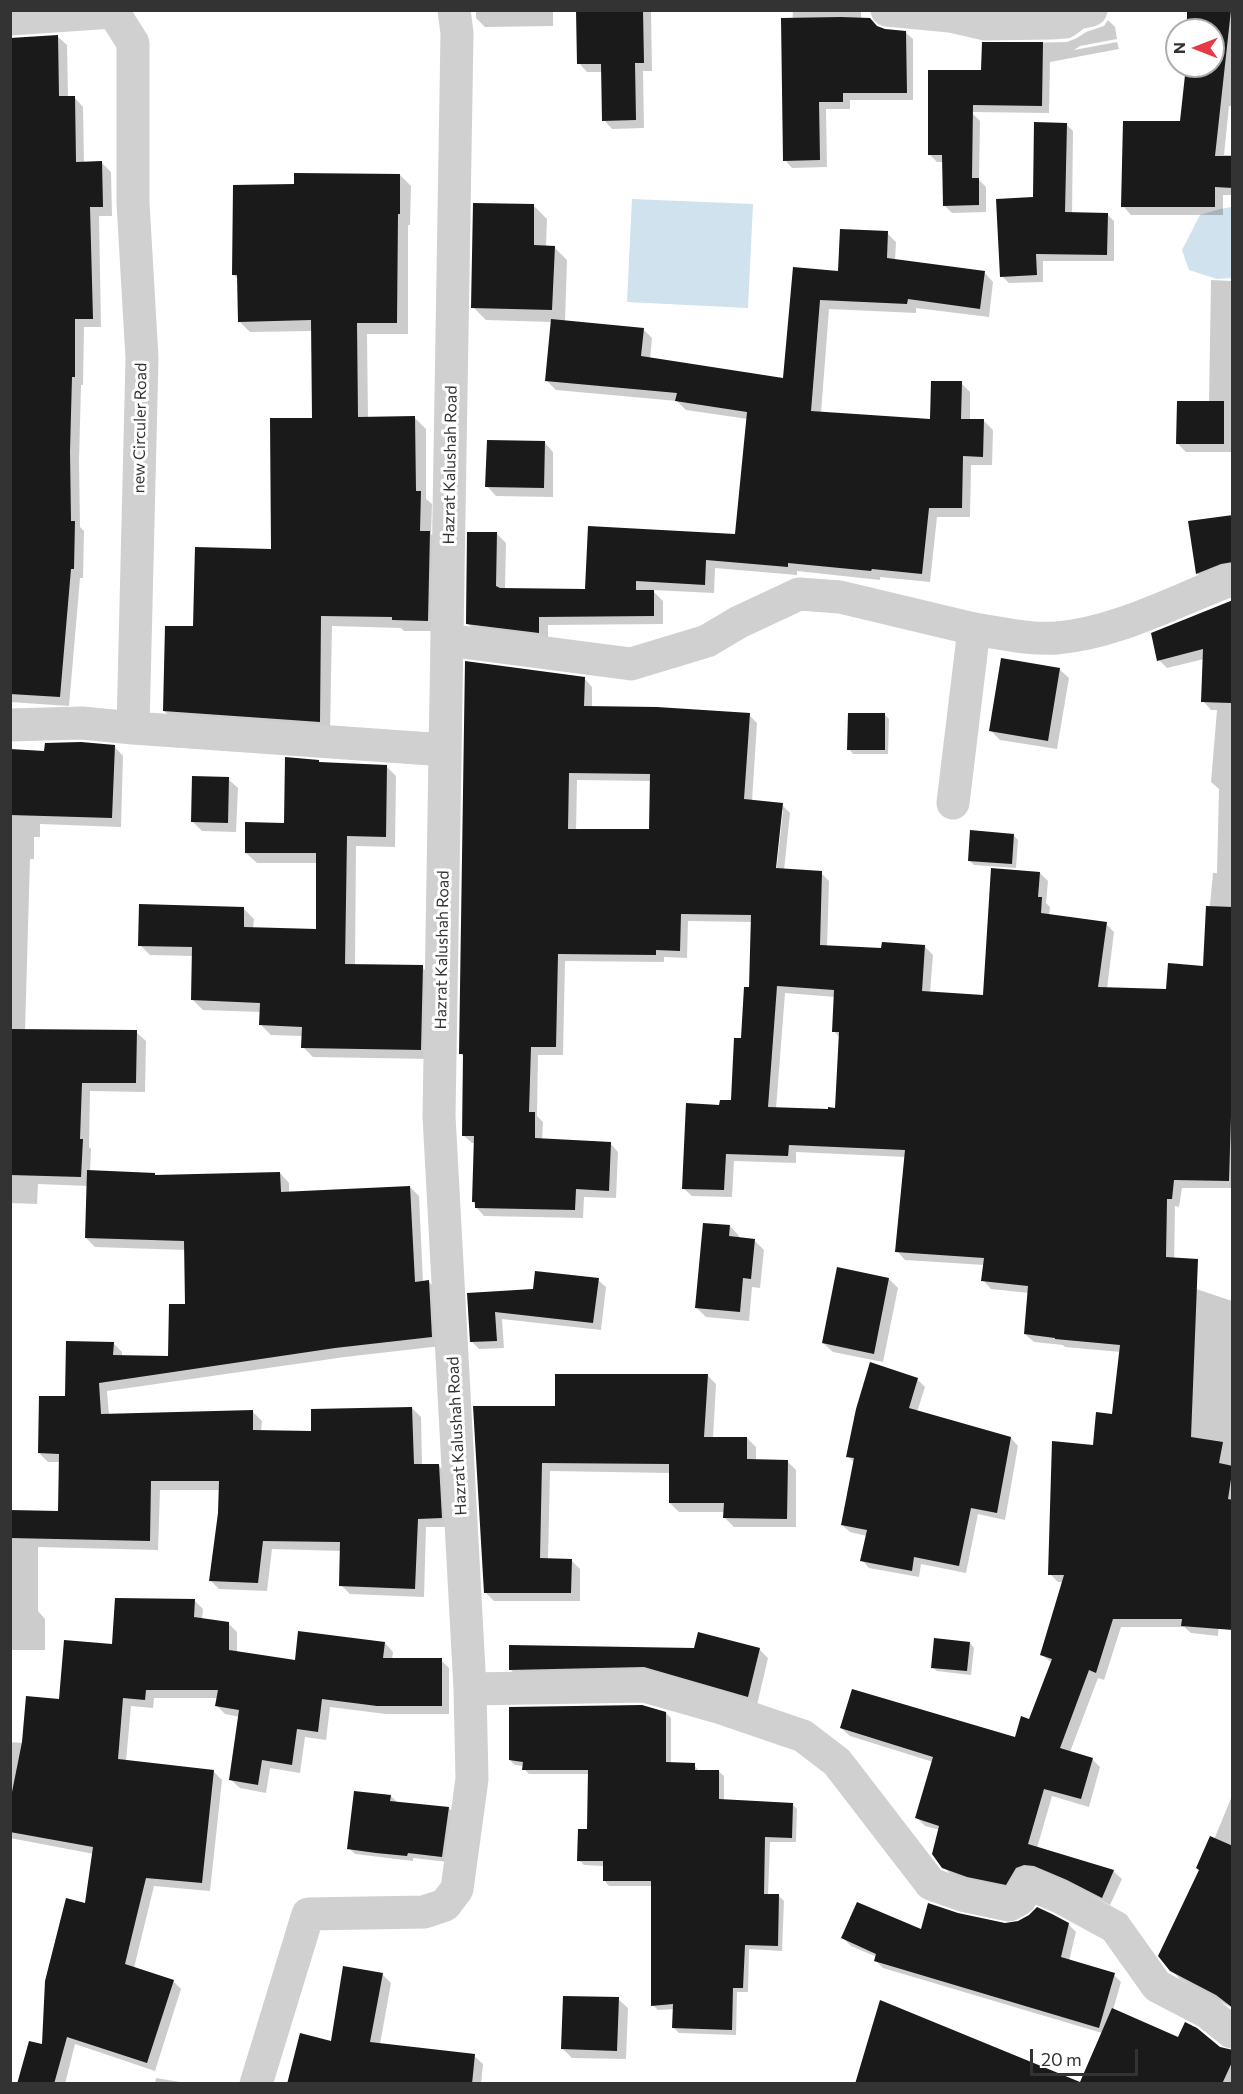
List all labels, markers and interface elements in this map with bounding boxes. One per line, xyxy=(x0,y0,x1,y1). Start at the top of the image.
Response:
north arrow xyxy=(1165,18,1225,78)
text: N xyxy=(1169,42,1188,54)
street label: new Circuler Road xyxy=(129,363,151,493)
street label: Hazrat Kalushah Road xyxy=(439,385,461,545)
street label: Hazrat Kalushah Road xyxy=(431,870,453,1030)
street label: Hazrat Kalushah Road xyxy=(443,1356,471,1516)
scale bar xyxy=(1033,2037,1141,2075)
text: 20 m xyxy=(1041,2048,1082,2070)

